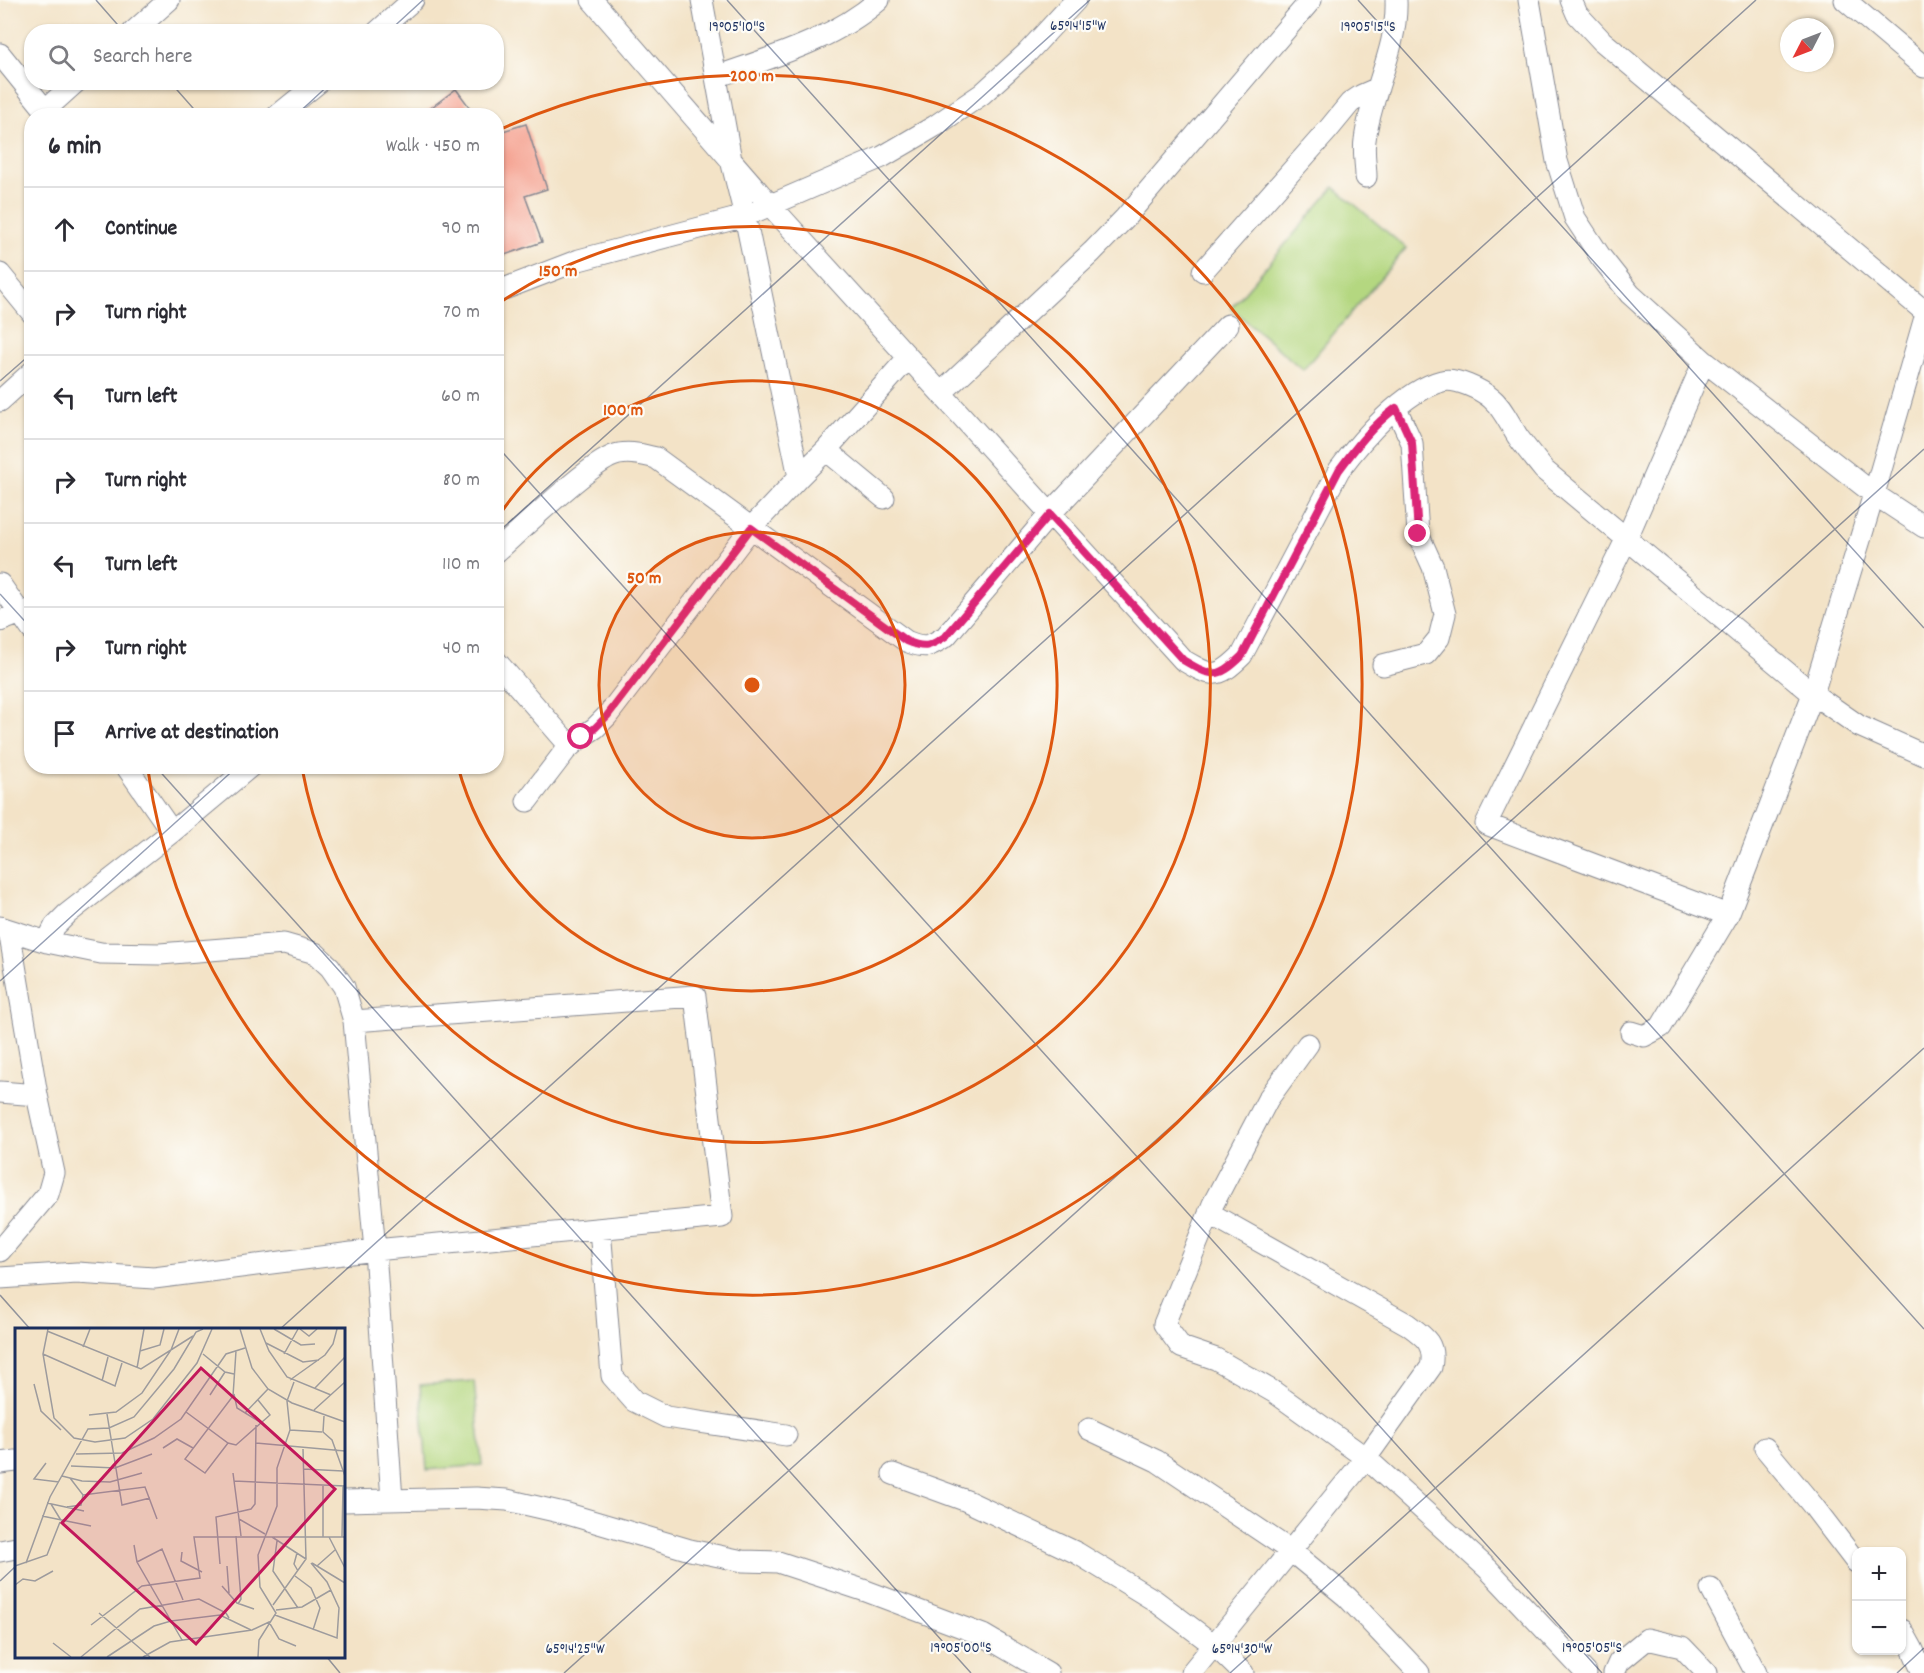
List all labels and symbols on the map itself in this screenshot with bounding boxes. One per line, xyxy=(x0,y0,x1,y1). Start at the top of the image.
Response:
text: 65°14'15"W xyxy=(1050,16,1106,38)
text: 19°05'10"S xyxy=(709,17,765,39)
text: 19°05'15"S xyxy=(1340,17,1396,39)
north arrow xyxy=(1780,18,1834,72)
text: 200 m xyxy=(730,65,774,90)
text: 150 m xyxy=(539,260,577,285)
text: 100 m xyxy=(603,399,643,424)
route end xyxy=(1404,520,1430,546)
text: 50 m xyxy=(627,567,661,592)
centre of rings xyxy=(742,675,762,695)
route start xyxy=(567,723,593,749)
inset map xyxy=(15,1328,345,1658)
text: 19°05'00"S xyxy=(930,1638,992,1660)
text: 19°05'05"S xyxy=(1562,1638,1622,1660)
text: 65°14'25"W xyxy=(545,1639,605,1661)
text: 65°14'30"W xyxy=(1212,1639,1273,1661)

